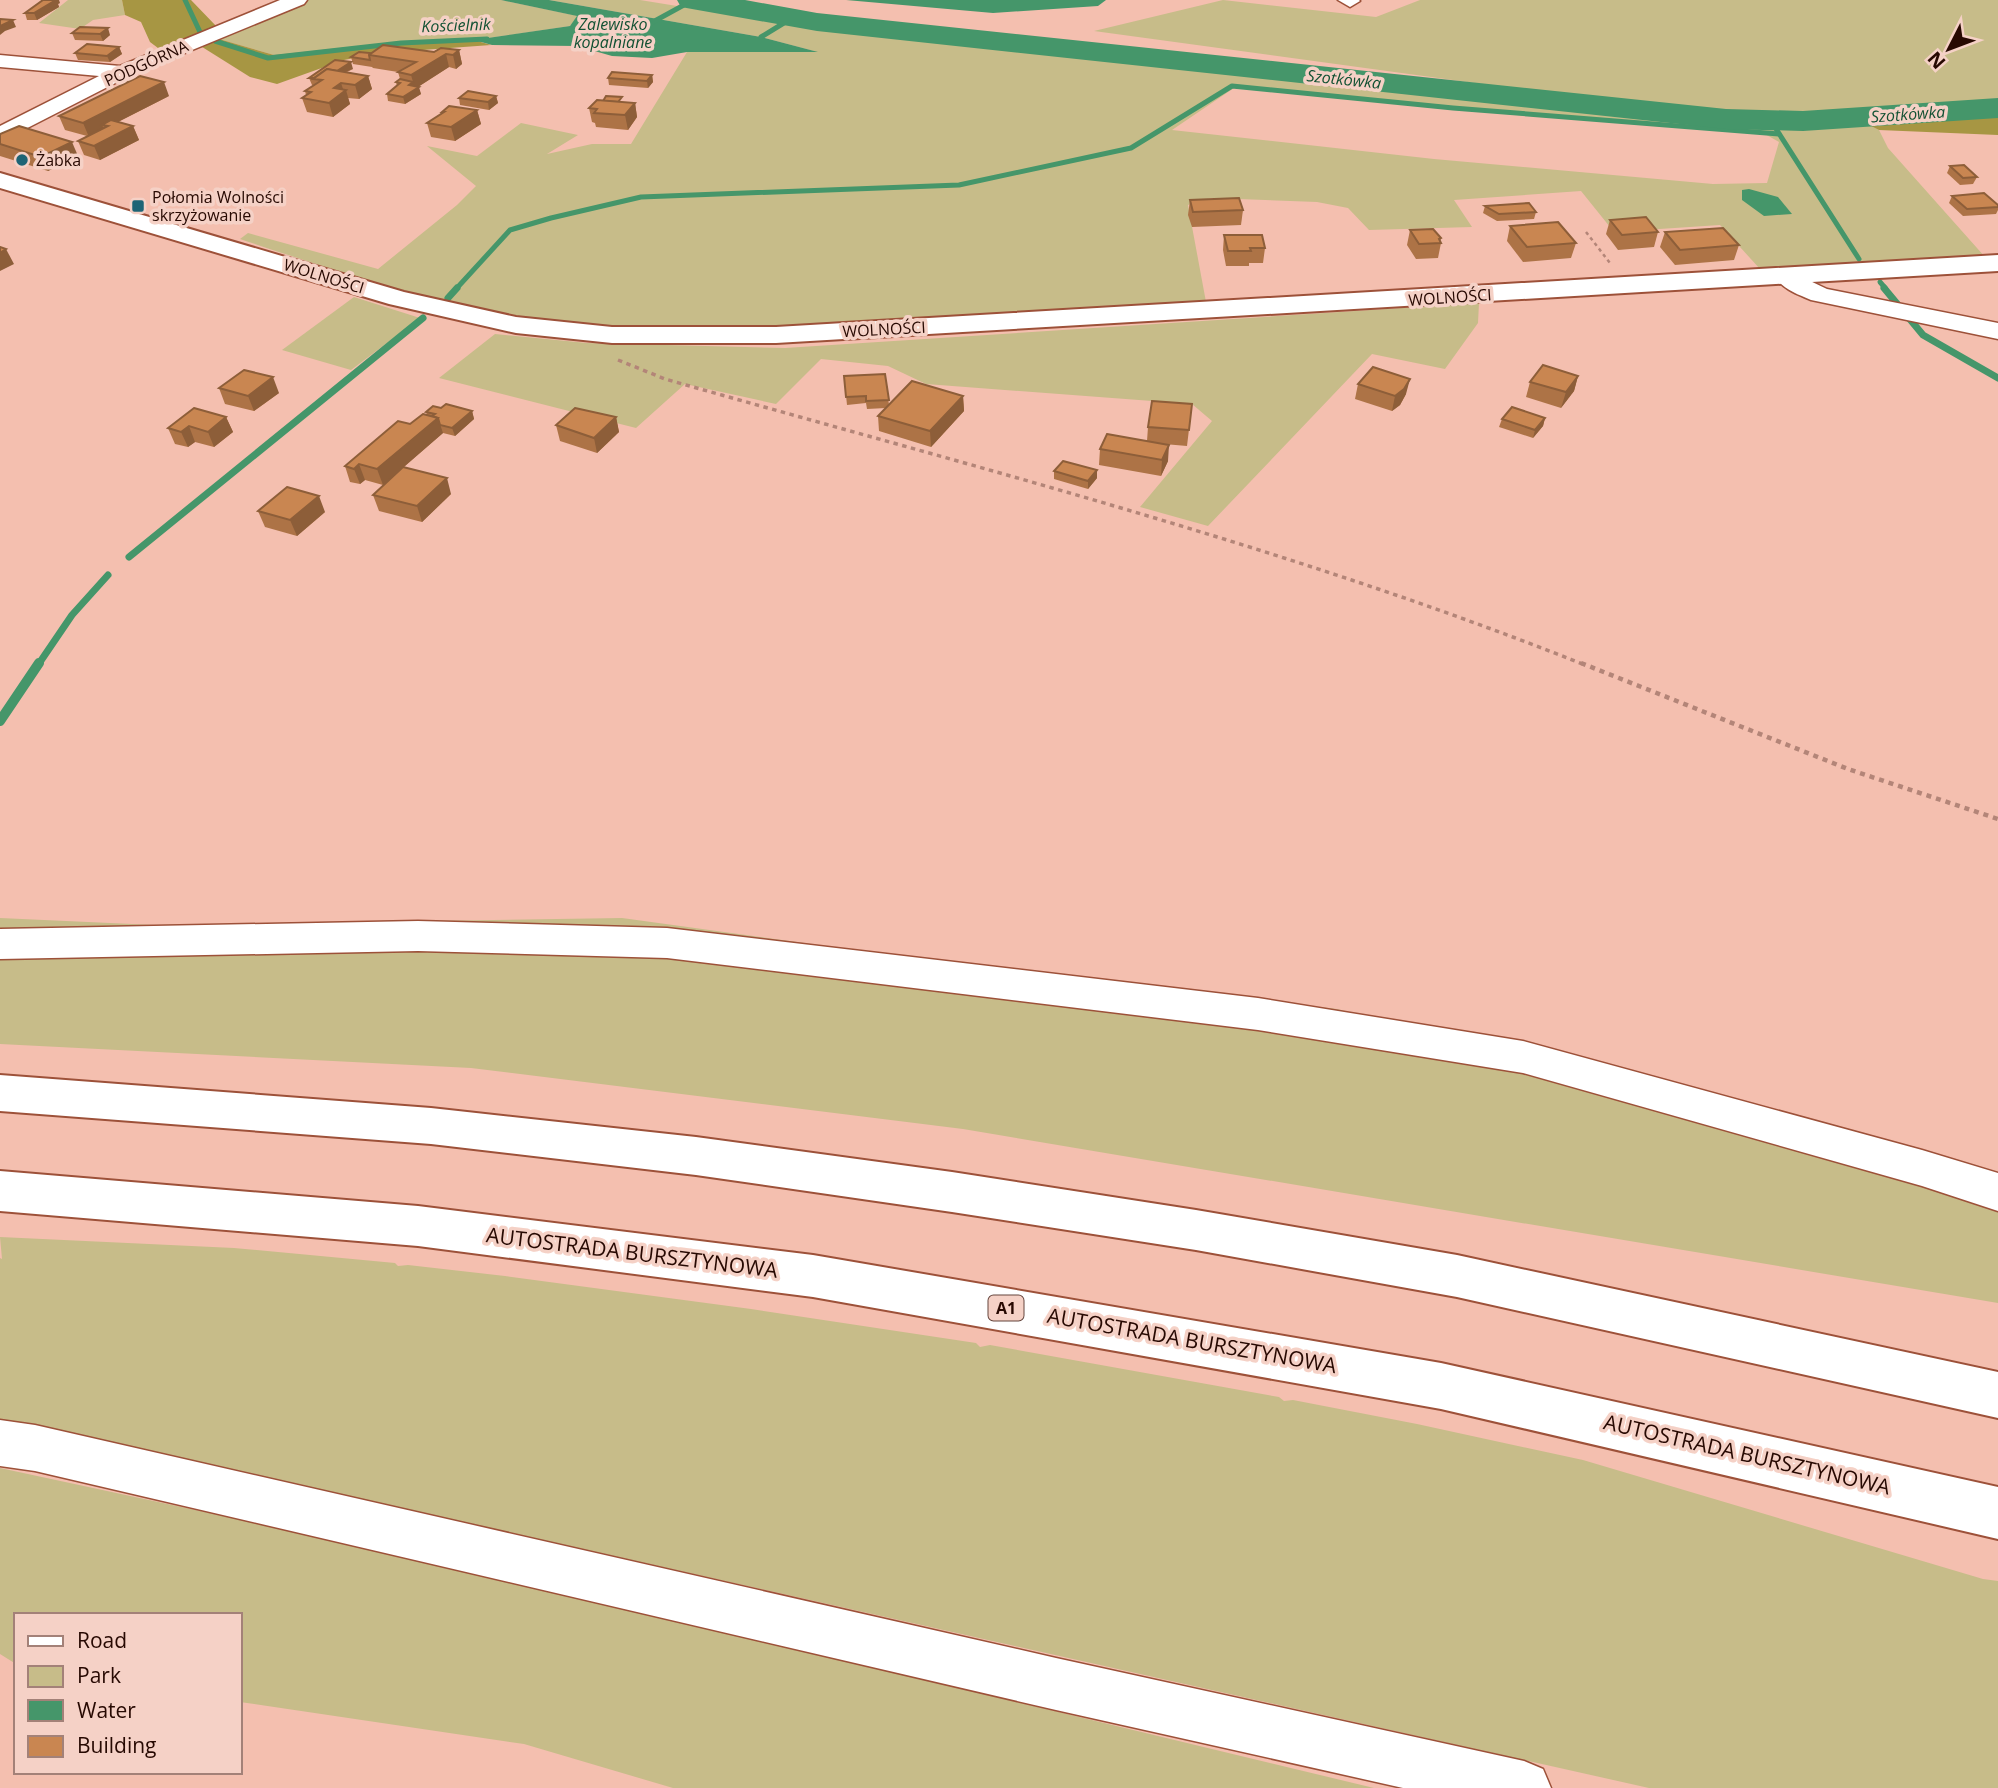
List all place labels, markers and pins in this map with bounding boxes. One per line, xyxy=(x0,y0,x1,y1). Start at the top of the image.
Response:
place label: Żabka xyxy=(36,149,81,171)
marker: Żabka xyxy=(14,152,30,168)
place label: Połomia Wolności skrzyżowanie xyxy=(152,186,284,226)
marker: Połomia Wolności skrzyżowanie xyxy=(130,198,146,214)

